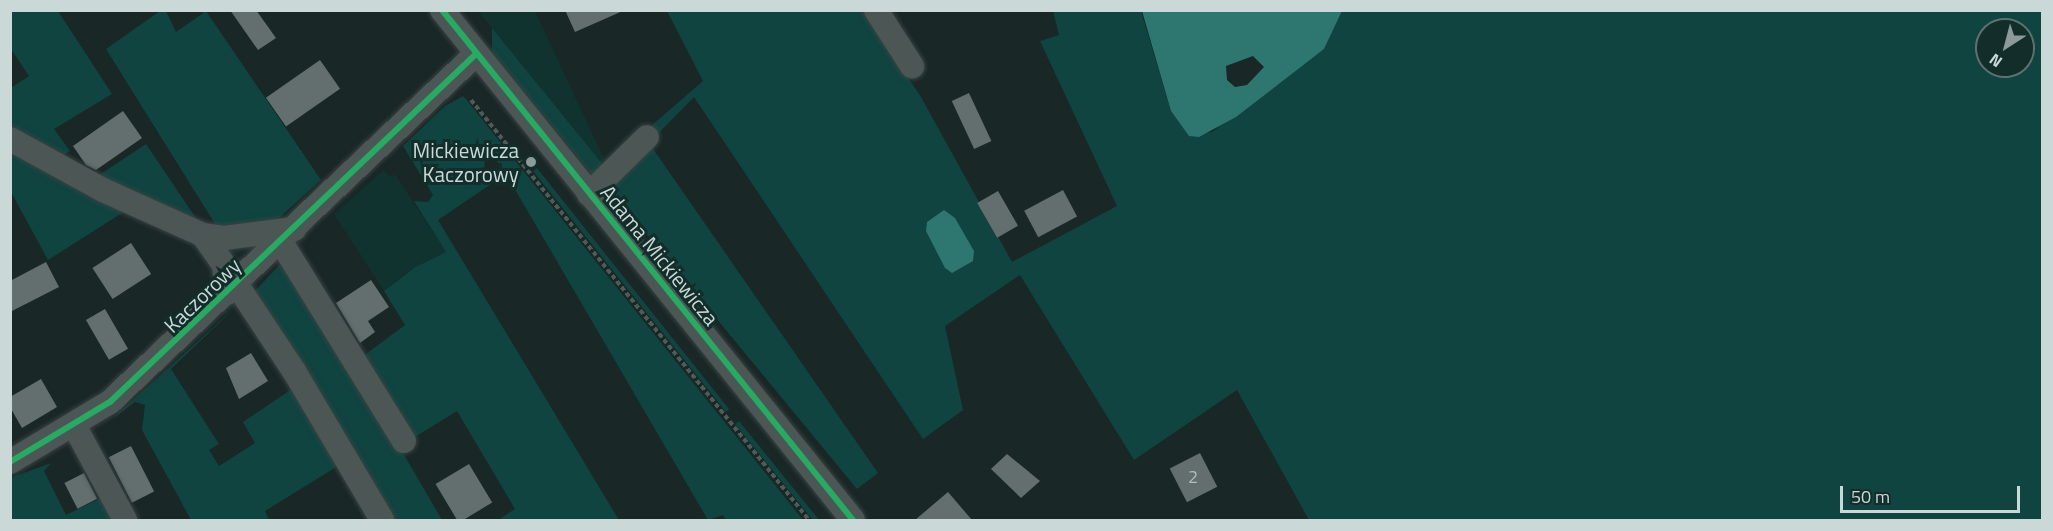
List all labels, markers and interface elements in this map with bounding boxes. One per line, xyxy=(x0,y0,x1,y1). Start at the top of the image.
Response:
north arrow xyxy=(1975,18,2035,78)
text: N xyxy=(1984,48,2007,74)
place label: Mickiewicza Kaczorowy xyxy=(413,137,519,187)
marker: Mickiewicza Kaczorowy xyxy=(524,155,538,169)
street label: Adama Mickiewicza xyxy=(596,180,724,330)
street label: Kaczorowy xyxy=(159,252,245,338)
house number: 2 xyxy=(1188,466,1198,488)
scale bar xyxy=(1843,474,2023,512)
text: 50 m xyxy=(1851,483,1890,510)

